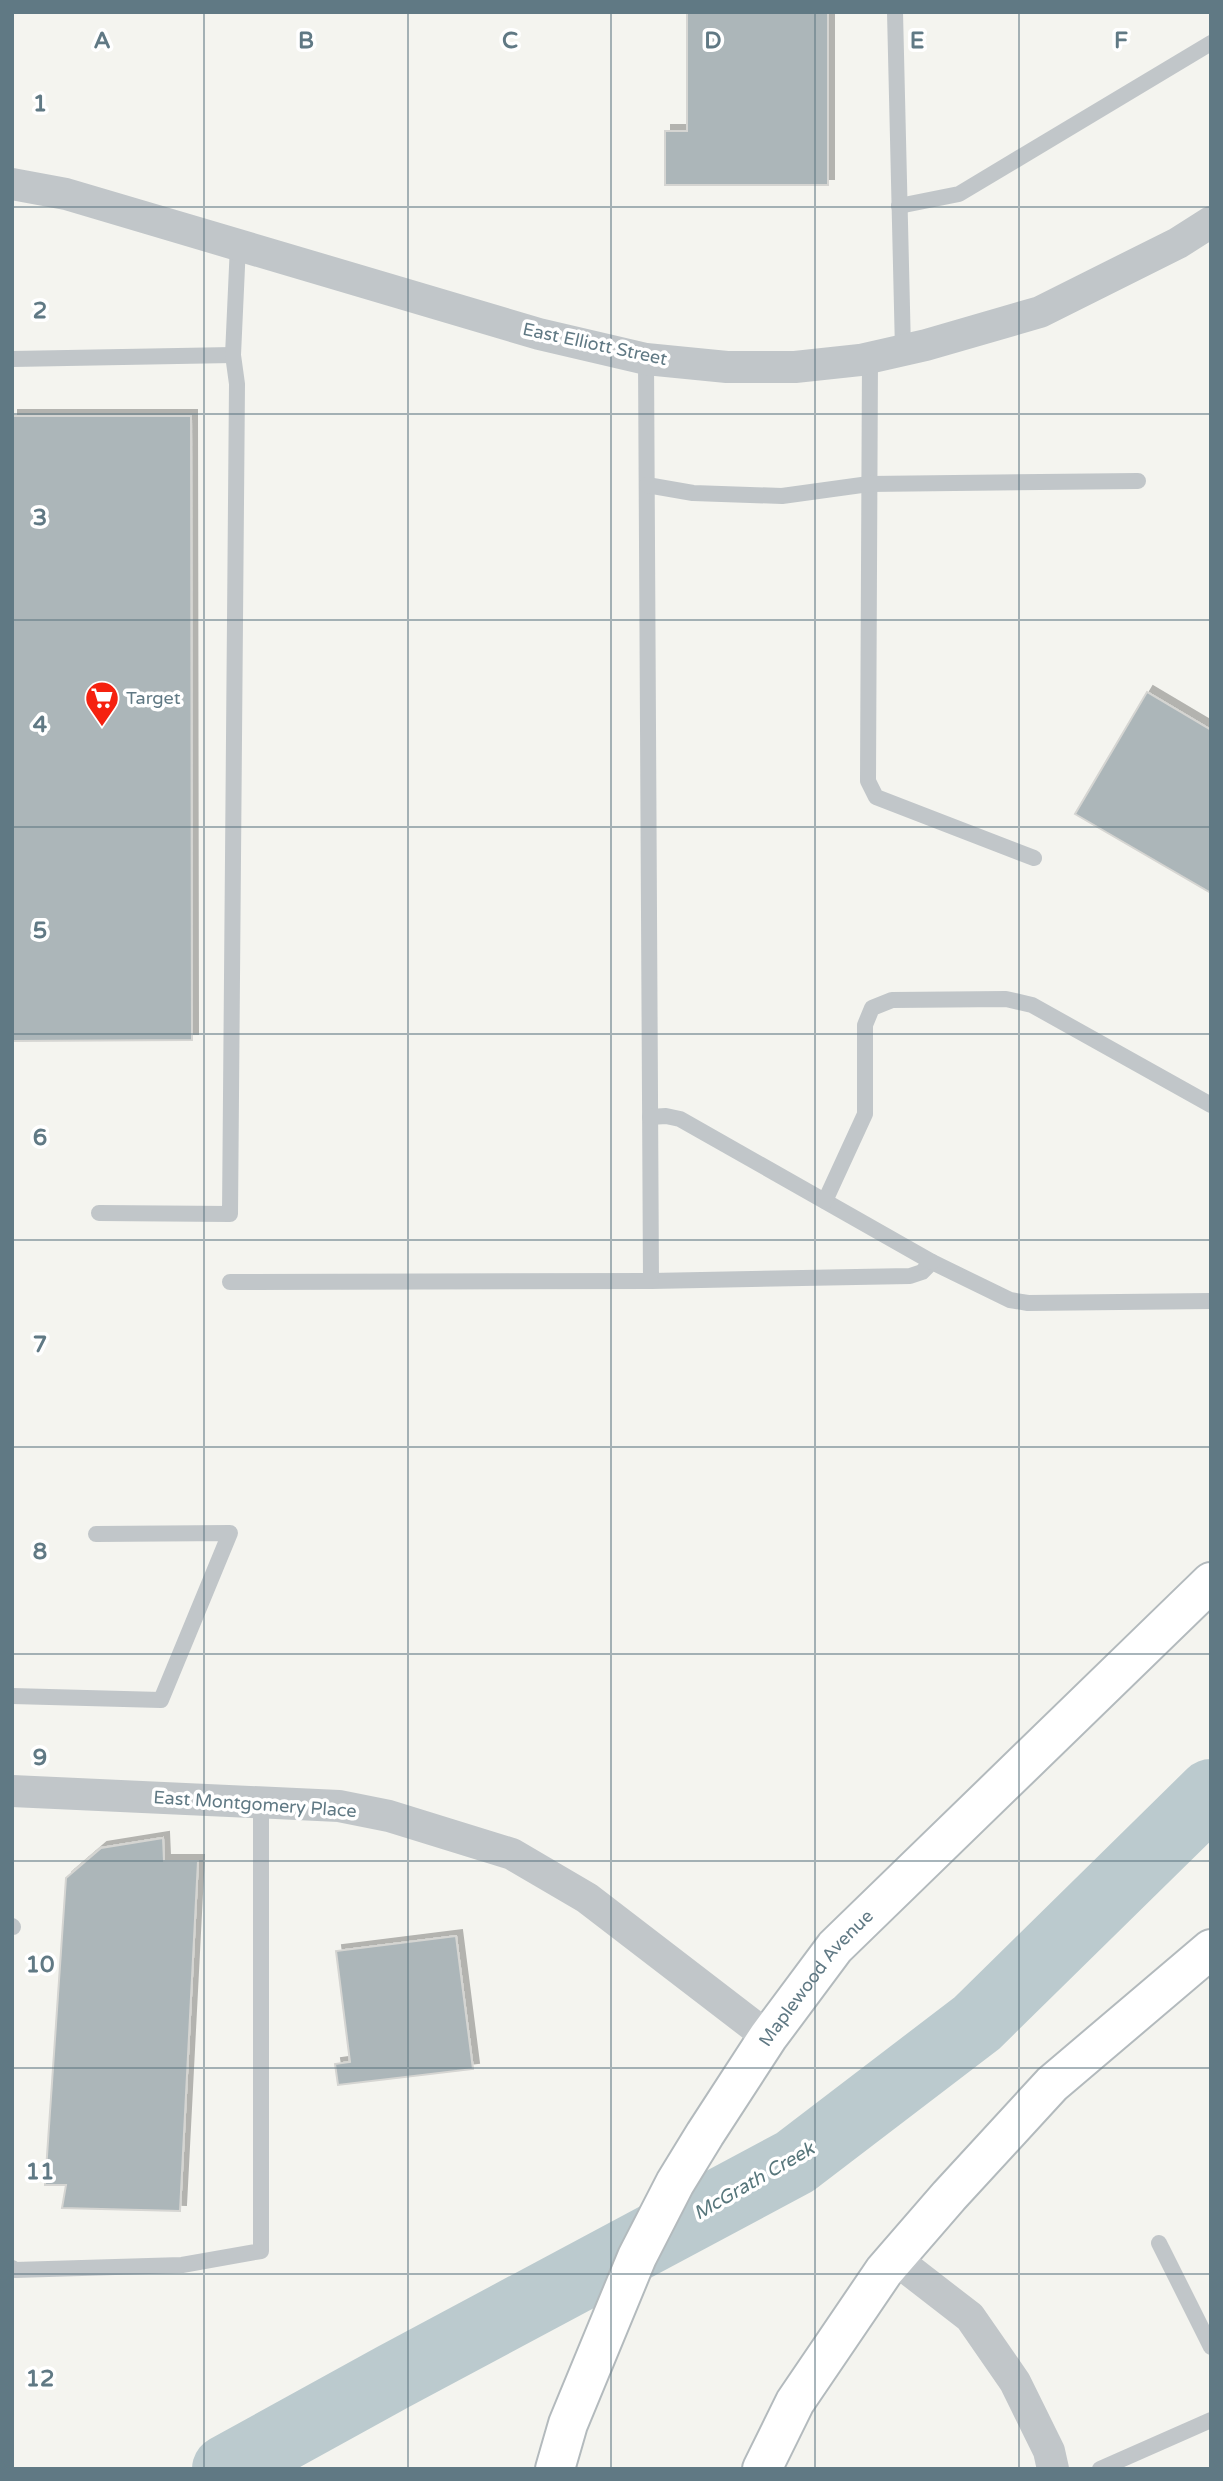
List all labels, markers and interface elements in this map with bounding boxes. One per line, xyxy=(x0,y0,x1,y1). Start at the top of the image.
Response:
text: A xyxy=(93,27,111,55)
text: B xyxy=(298,27,314,55)
text: C xyxy=(502,27,518,55)
text: D xyxy=(704,27,722,55)
text: E xyxy=(910,27,924,55)
text: F xyxy=(1114,27,1128,55)
text: 1 xyxy=(33,90,47,118)
text: 2 xyxy=(33,297,47,325)
street label: East Elliott Street xyxy=(521,318,669,370)
text: 3 xyxy=(33,504,47,532)
supermarket icon: Target xyxy=(83,679,121,728)
place label: Target xyxy=(126,687,181,709)
text: 4 xyxy=(33,711,48,739)
text: 5 xyxy=(33,917,47,945)
text: 6 xyxy=(33,1124,47,1152)
text: 7 xyxy=(33,1331,47,1359)
text: 8 xyxy=(33,1538,47,1566)
text: 9 xyxy=(33,1744,47,1772)
street label: East Montgomery Place xyxy=(153,1786,357,1822)
street label: Maplewood Avenue xyxy=(754,1905,878,2050)
text: 10 xyxy=(26,1951,54,1979)
water label: McGrath Creek xyxy=(690,2137,820,2224)
text: 11 xyxy=(26,2158,54,2186)
text: 12 xyxy=(26,2365,54,2393)

